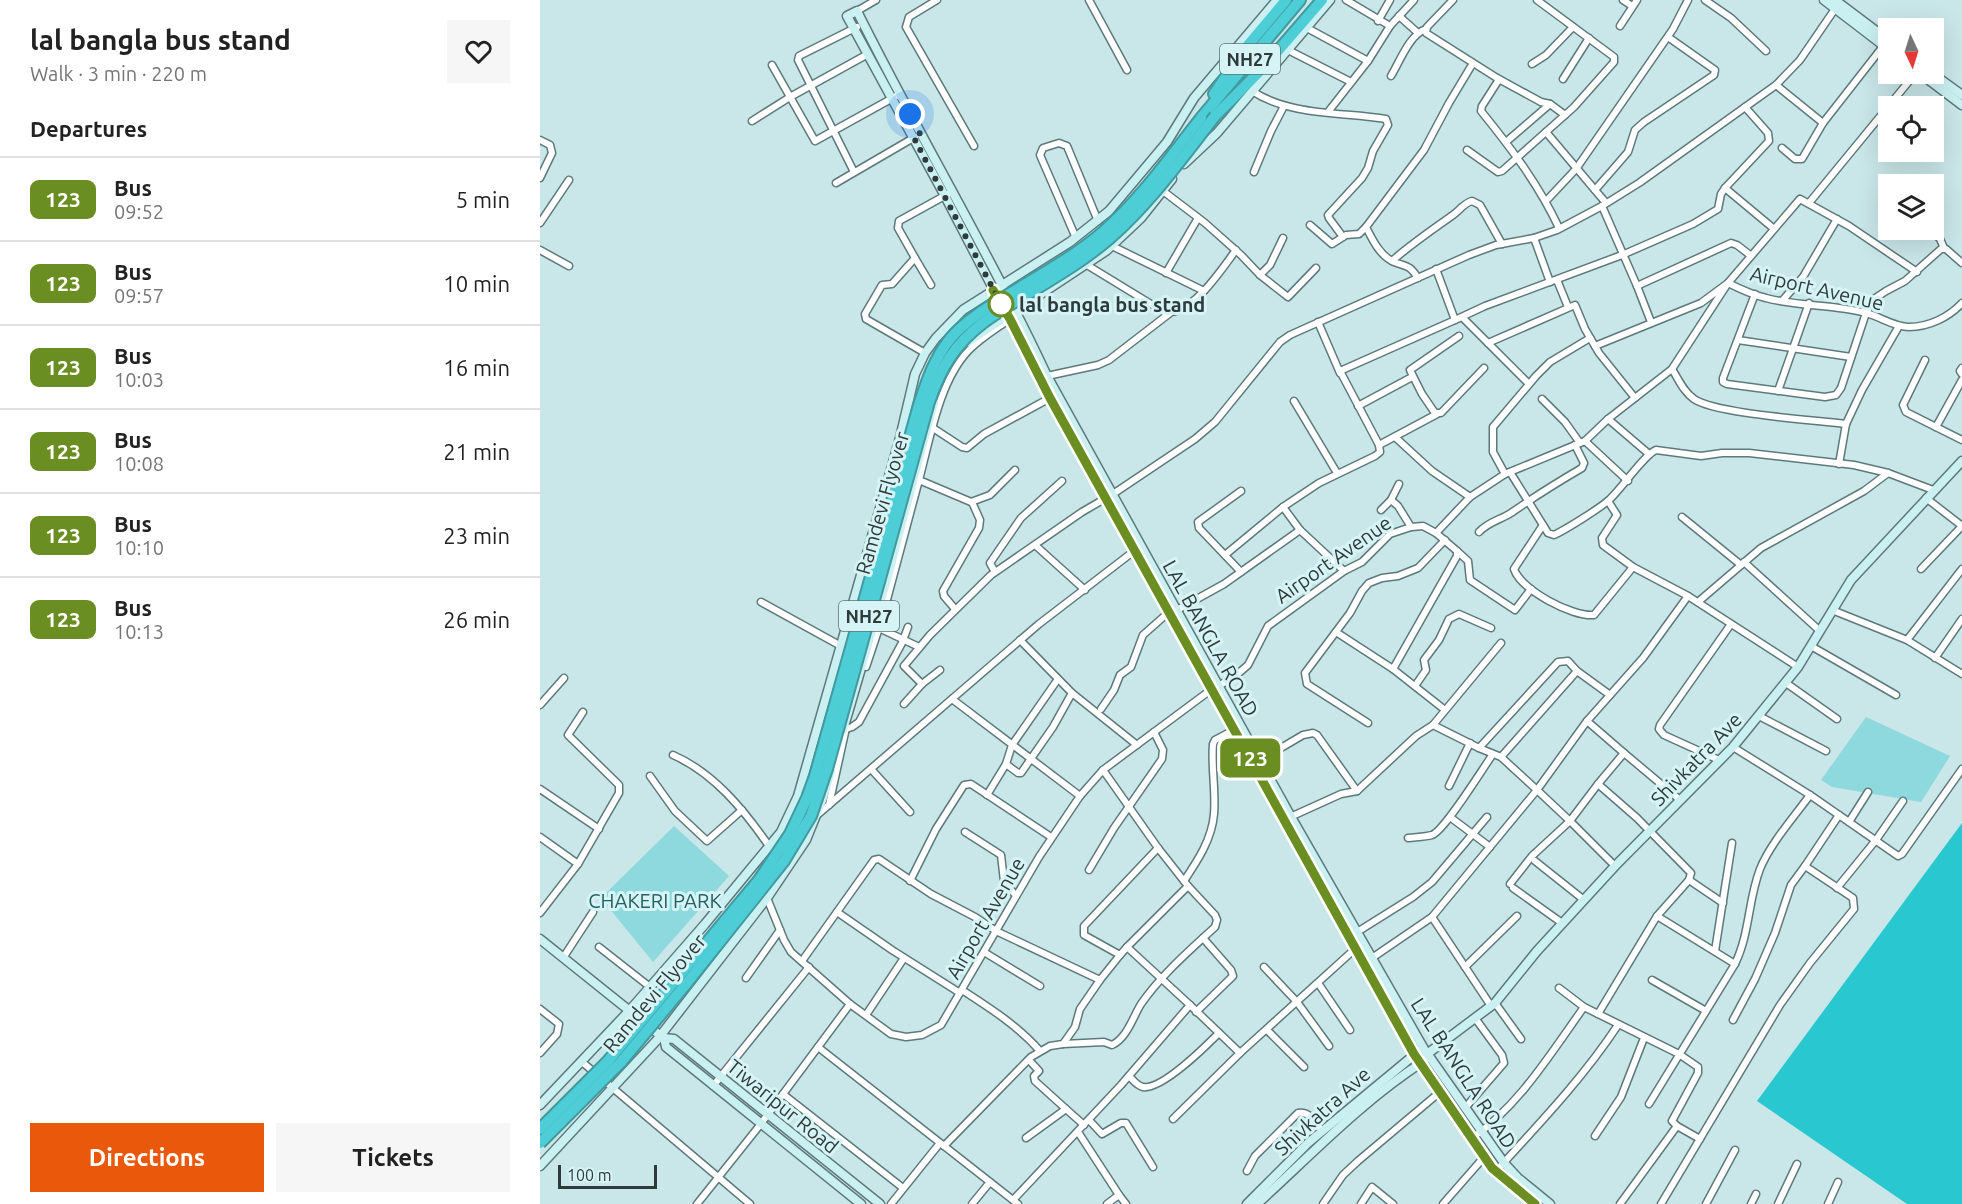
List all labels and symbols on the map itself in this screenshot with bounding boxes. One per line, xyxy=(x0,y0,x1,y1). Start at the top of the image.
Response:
north arrow xyxy=(1878,18,1944,84)
road number: NH27 xyxy=(1220,44,1280,74)
your location xyxy=(895,99,925,129)
street label: Airport Avenue xyxy=(1748,261,1886,315)
marker: lal bangla bus stand xyxy=(988,291,1014,317)
place label: lal bangla bus stand xyxy=(1019,293,1205,316)
street label: Ramdevi Flyover xyxy=(851,429,913,577)
street label: Airport Avenue xyxy=(1271,511,1395,607)
street label: LAL BANGLA ROAD xyxy=(1159,556,1263,720)
road number: NH27 xyxy=(839,601,899,631)
street label: Shivkatra Ave xyxy=(1646,708,1746,810)
line badge: 123 xyxy=(1216,738,1284,777)
street label: Airport Avenue xyxy=(941,853,1029,983)
park label: CHAKERI PARK xyxy=(588,889,722,912)
street label: Ramdevi Flyover xyxy=(598,929,710,1057)
street label: LAL BANGLA ROAD xyxy=(1407,993,1521,1153)
street label: Tiwaripur Road xyxy=(723,1054,843,1158)
street label: Shivkatra Ave xyxy=(1269,1062,1375,1160)
scale bar xyxy=(558,1162,657,1190)

